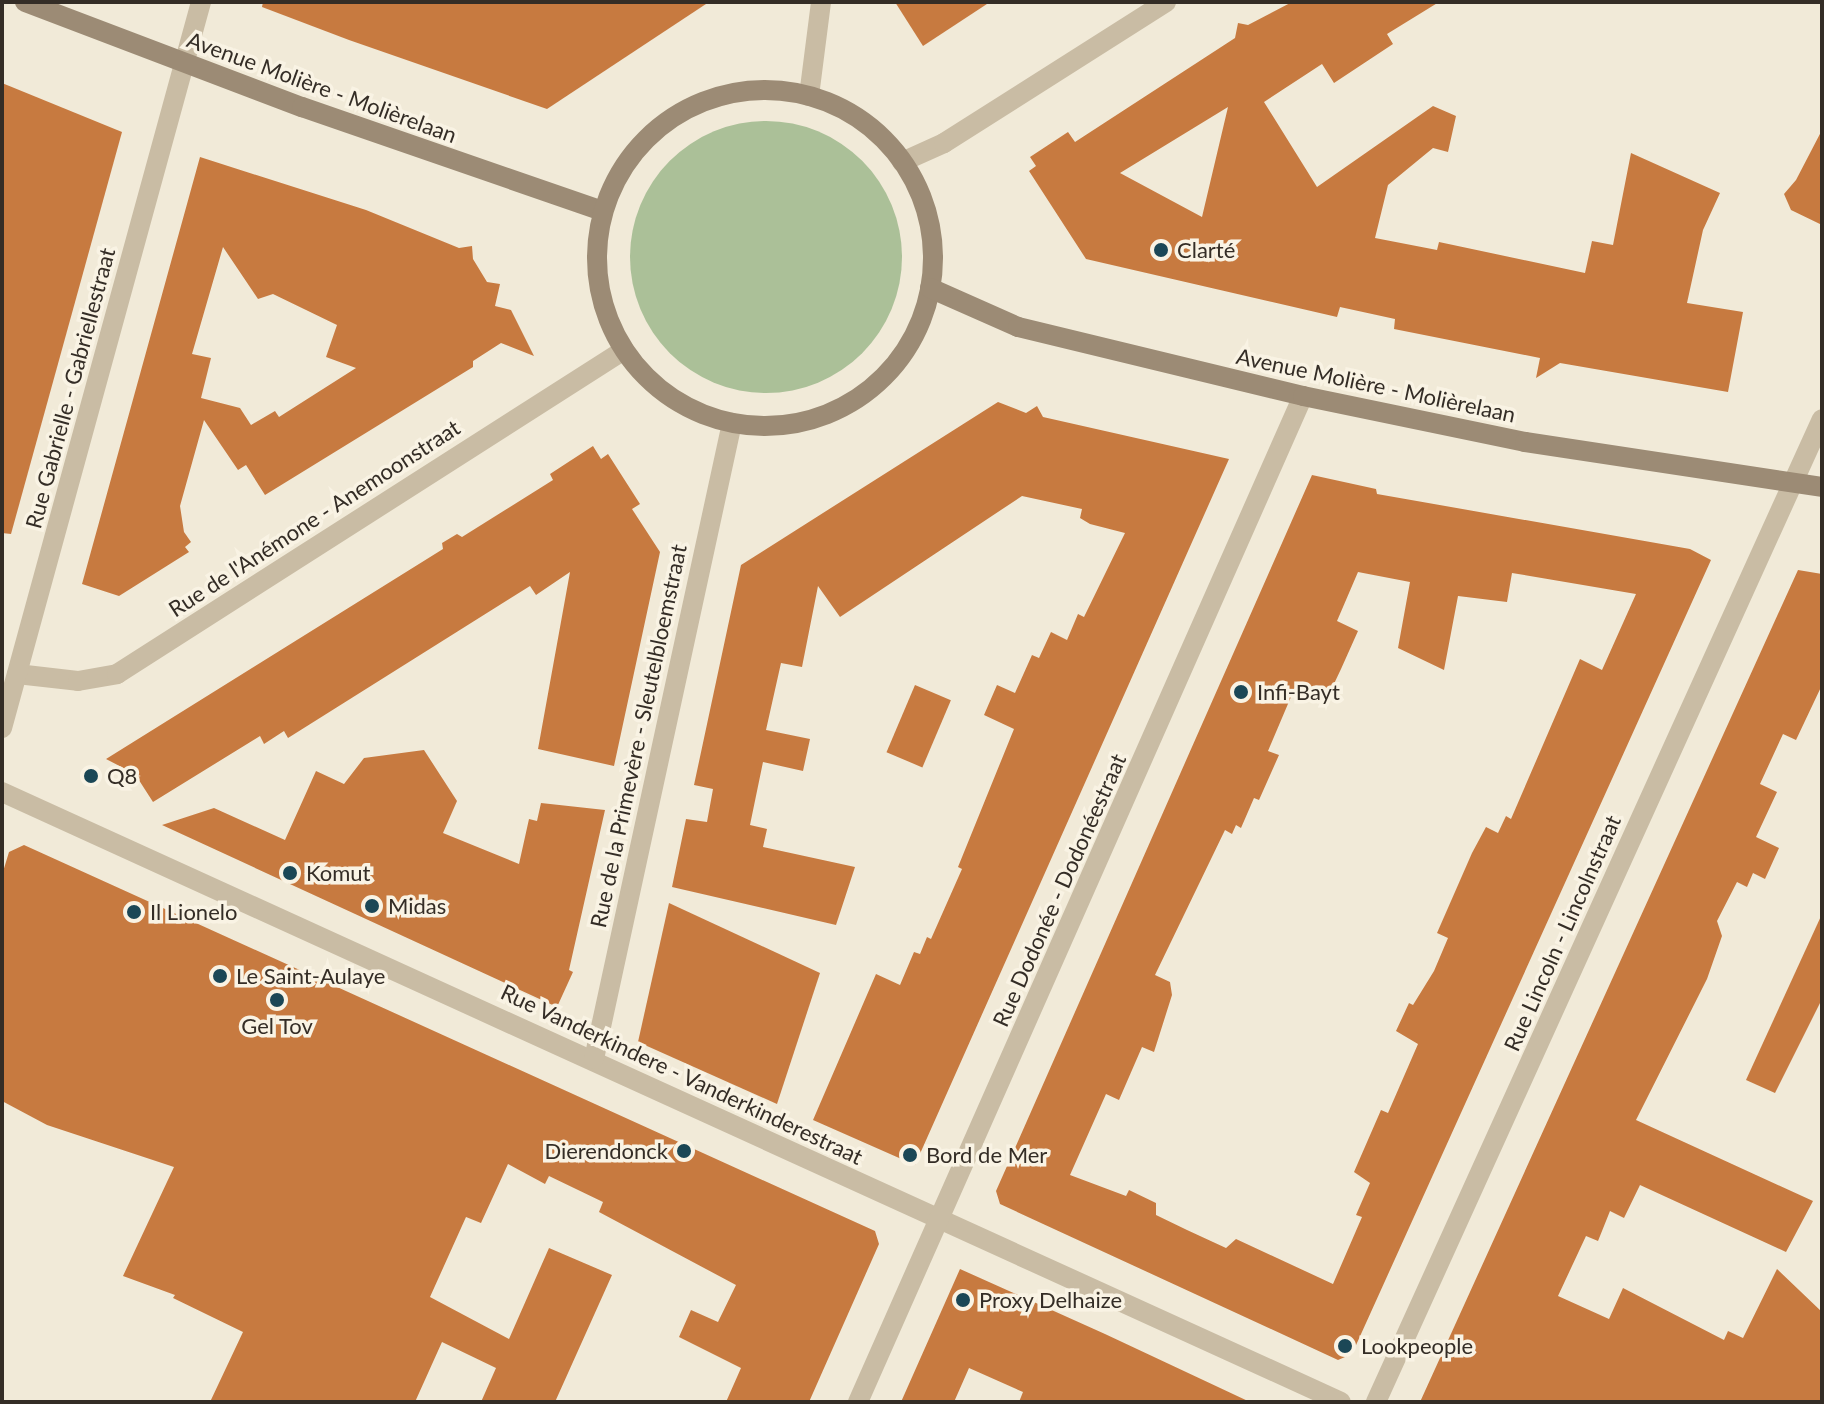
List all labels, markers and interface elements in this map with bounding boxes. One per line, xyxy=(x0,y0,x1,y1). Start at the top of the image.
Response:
street label: Avenue Molière - Molièrelaan xyxy=(184,26,460,148)
place label: Clarté xyxy=(1177,237,1235,263)
marker: Clarté xyxy=(1152,241,1170,259)
street label: Rue Gabrielle - Gabriellestraat xyxy=(20,245,120,531)
street label: Avenue Molière - Molièrelaan xyxy=(1234,342,1518,428)
street label: Rue de l'Anémone - Anemoonstraat xyxy=(163,414,465,622)
street label: Rue de la Primevère - Sleutelbloemstraat xyxy=(584,542,692,930)
place label: Infi-Bayt xyxy=(1257,679,1340,705)
marker: Infi-Bayt xyxy=(1232,683,1250,701)
street label: Rue Dodonée - Dodonéestraat xyxy=(987,749,1131,1031)
place label: Q8 xyxy=(107,763,137,789)
marker: Q8 xyxy=(82,767,100,785)
street label: Rue Lincoln - Lincolnstraat xyxy=(1498,811,1626,1055)
place label: Komut xyxy=(306,860,370,886)
marker: Komut xyxy=(281,864,299,882)
place label: Midas xyxy=(388,893,446,919)
marker: Midas xyxy=(363,897,381,915)
place label: Il Lionelo xyxy=(150,899,237,925)
marker: Il Lionelo xyxy=(125,903,143,921)
place label: Le Saint-Aulaye xyxy=(236,963,385,989)
marker: Le Saint-Aulaye xyxy=(211,967,229,985)
street label: Rue Vanderkindere - Vanderkinderestraat xyxy=(496,978,868,1170)
marker: Gel Tov xyxy=(268,991,286,1009)
place label: Gel Tov xyxy=(241,1013,313,1039)
place label: Dierendonck xyxy=(544,1138,668,1164)
marker: Dierendonck xyxy=(675,1142,693,1160)
place label: Bord de Mer xyxy=(926,1142,1047,1168)
marker: Bord de Mer xyxy=(901,1146,919,1164)
place label: Proxy Delhaize xyxy=(979,1287,1123,1313)
marker: Proxy Delhaize xyxy=(954,1291,972,1309)
place label: Lookpeople xyxy=(1361,1333,1473,1359)
marker: Lookpeople xyxy=(1336,1337,1354,1355)

